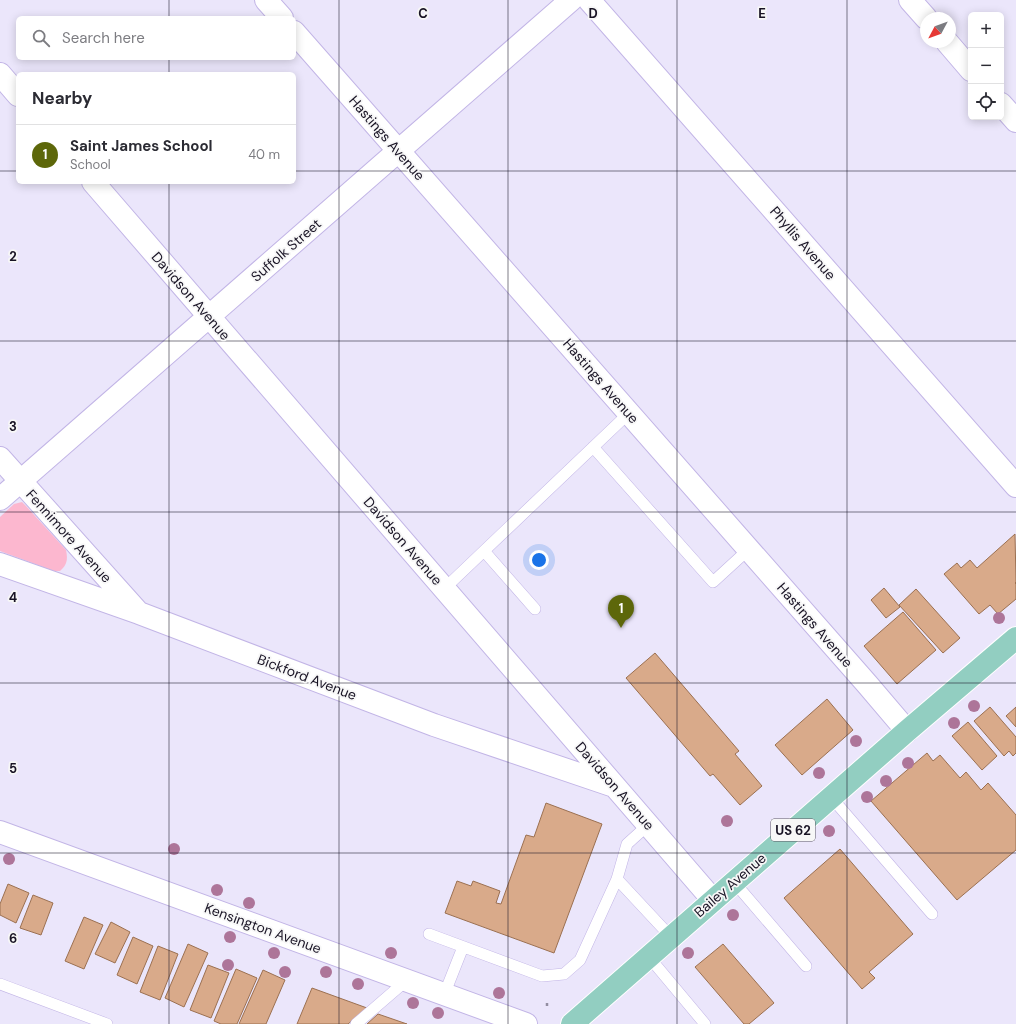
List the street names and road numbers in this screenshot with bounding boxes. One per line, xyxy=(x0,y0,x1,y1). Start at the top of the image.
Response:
street label: Hastings Avenue xyxy=(345,92,429,184)
street label: Phyllis Avenue xyxy=(766,203,840,284)
street label: Suffolk Street xyxy=(247,215,325,285)
street label: Davidson Avenue xyxy=(148,248,234,344)
street label: Hastings Avenue xyxy=(559,335,643,427)
street label: Fennimore Avenue xyxy=(22,486,116,586)
street label: Davidson Avenue xyxy=(360,493,446,589)
street label: Hastings Avenue xyxy=(773,579,857,671)
street label: Bickford Avenue xyxy=(255,650,359,704)
street label: Davidson Avenue xyxy=(572,738,658,834)
road number: US 62 xyxy=(771,819,815,841)
street label: Bailey Avenue xyxy=(690,849,770,921)
street label: Kensington Avenue xyxy=(202,899,324,957)

